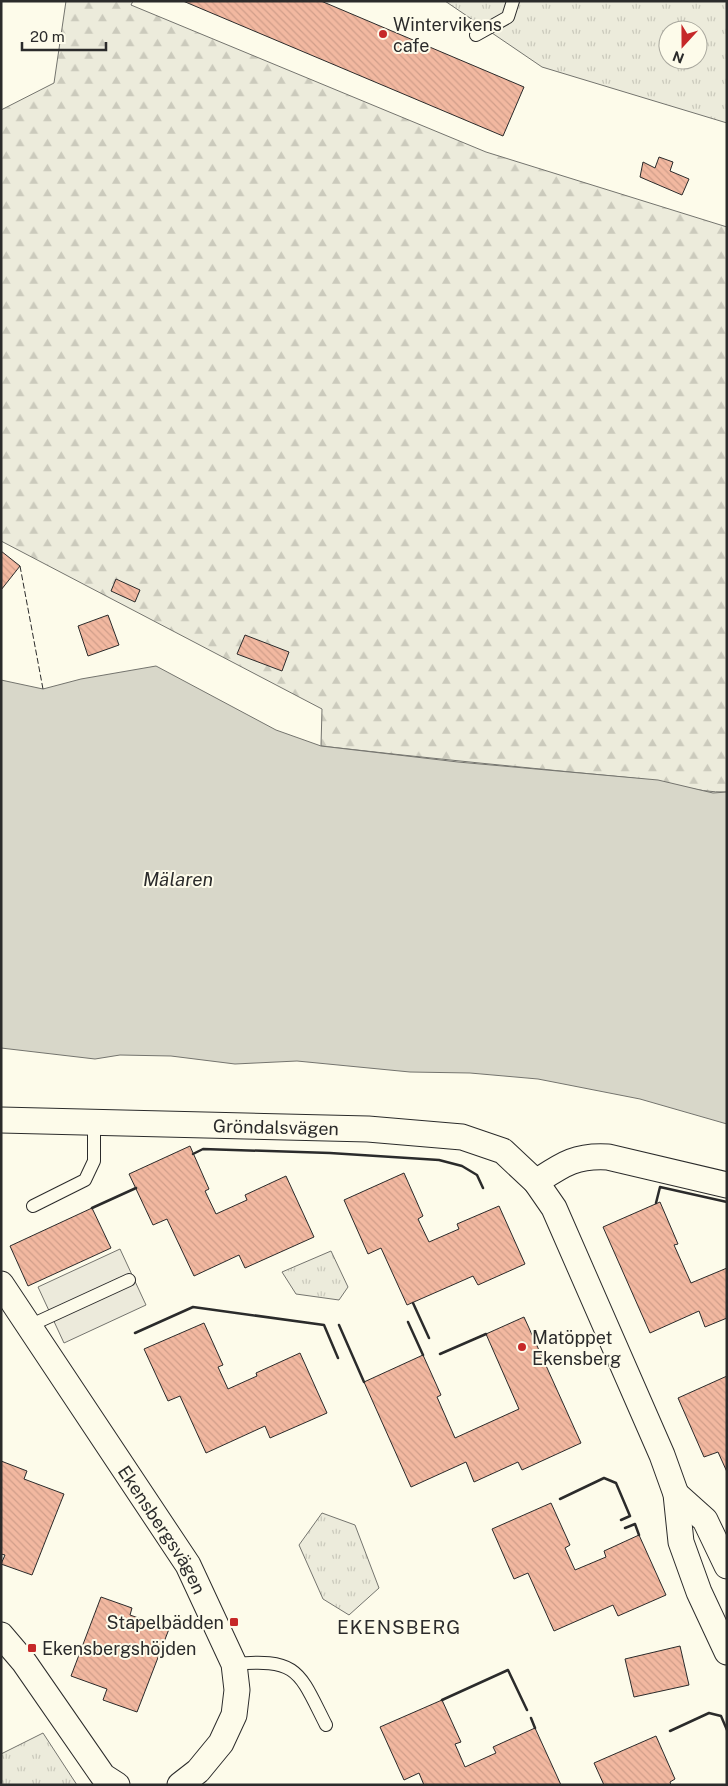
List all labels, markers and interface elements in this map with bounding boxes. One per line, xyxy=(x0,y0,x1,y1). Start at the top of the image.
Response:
place label: Wintervikens cafe xyxy=(393,14,502,56)
scale bar xyxy=(22,20,106,52)
north arrow xyxy=(658,20,708,70)
text: 20 m xyxy=(30,28,65,45)
marker: Wintervikens cafe xyxy=(377,28,389,40)
text: N xyxy=(670,48,686,67)
water label: Mälaren xyxy=(143,868,213,890)
street label: Gröndalsvägen xyxy=(213,1115,339,1139)
place label: Matöppet Ekensberg xyxy=(532,1327,621,1369)
marker: Matöppet Ekensberg xyxy=(516,1341,528,1353)
street label: Ekensbergsvägen xyxy=(114,1461,210,1597)
place label: Stapelbädden xyxy=(106,1612,224,1633)
marker: Stapelbädden xyxy=(228,1616,240,1628)
district label: EKENSBERG xyxy=(337,1616,461,1638)
place label: Ekensbergshöjden xyxy=(42,1638,197,1659)
marker: Ekensbergshöjden xyxy=(26,1642,38,1654)

